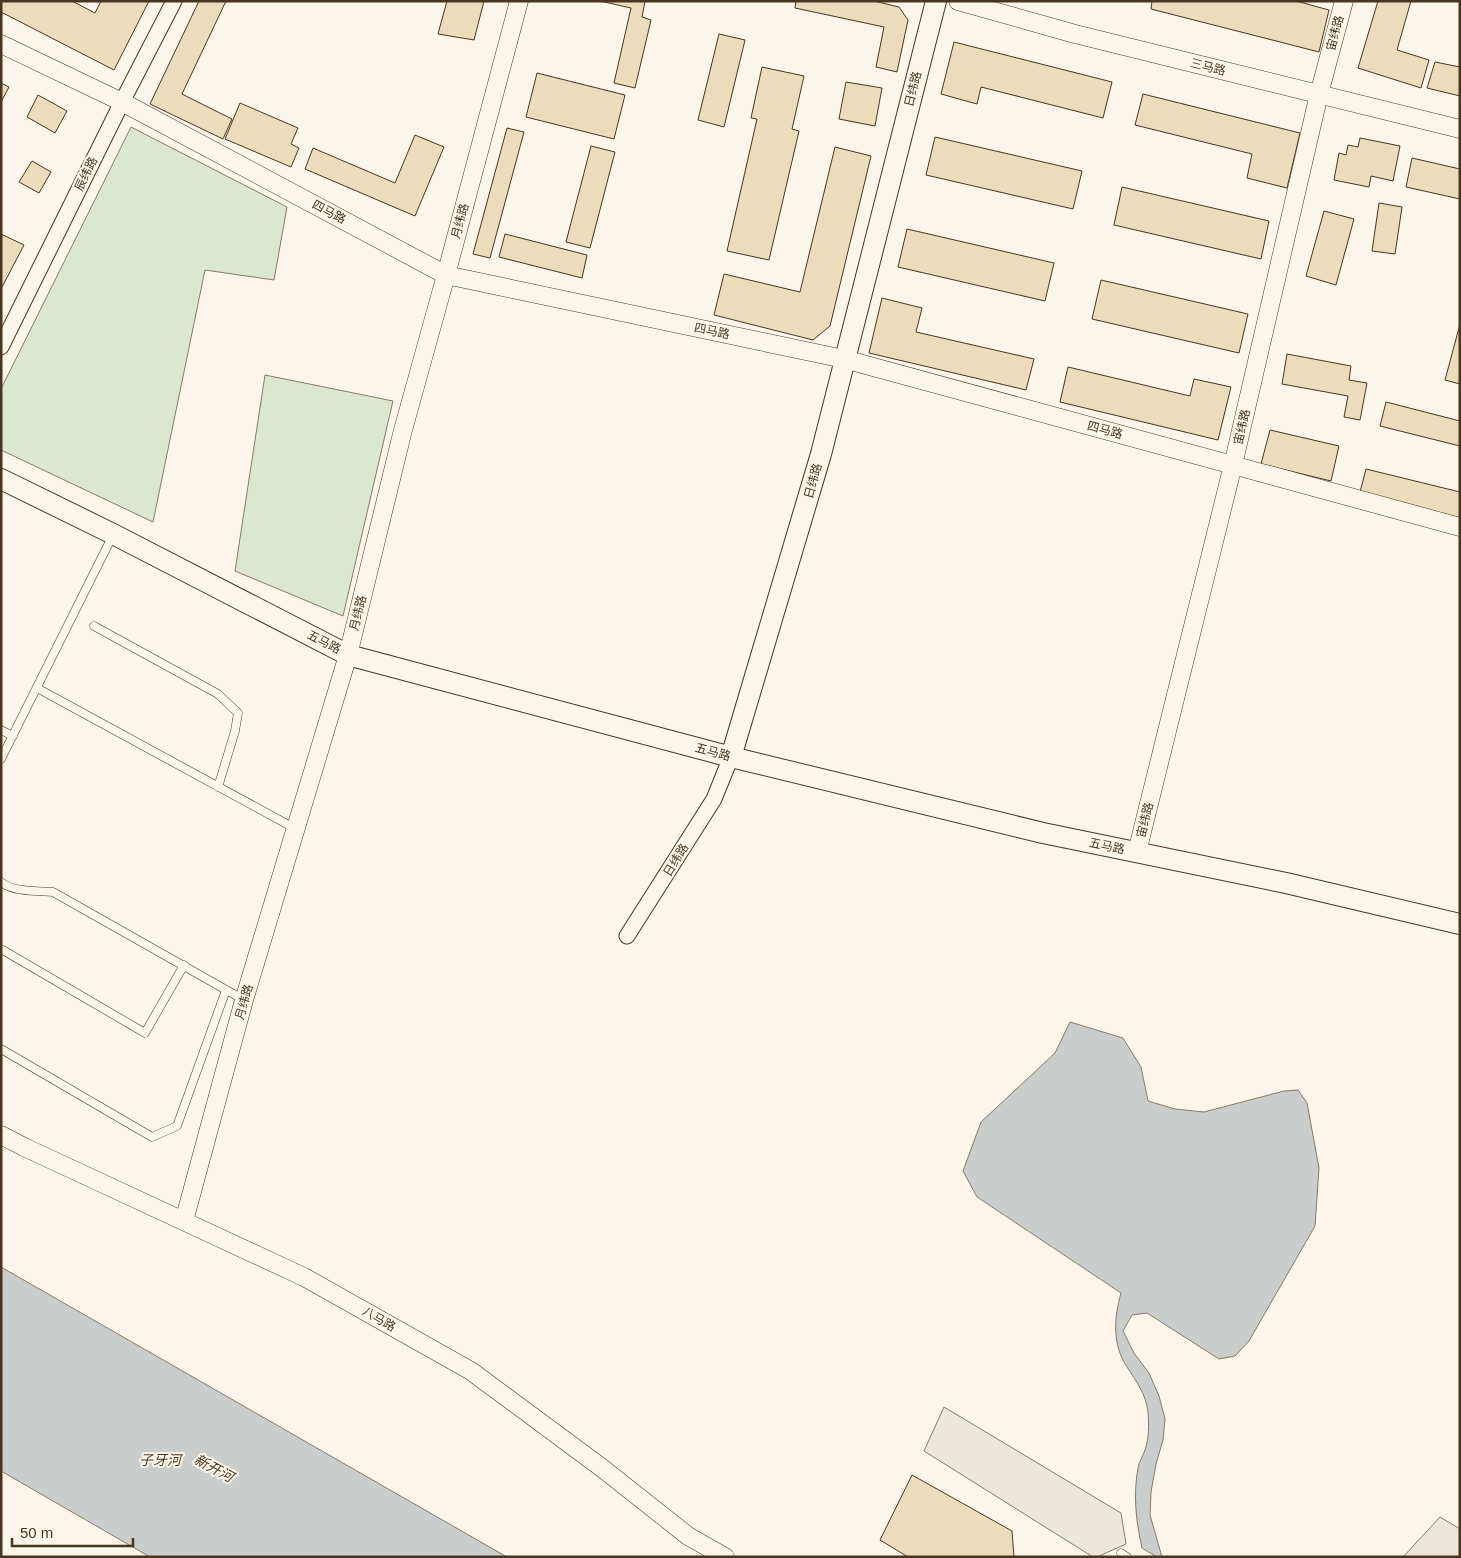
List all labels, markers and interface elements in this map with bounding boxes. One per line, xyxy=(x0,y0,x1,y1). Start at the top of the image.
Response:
street label: 宙纬路 xyxy=(1324,14,1346,52)
street label: 三马路 xyxy=(1189,56,1227,78)
street label: 日纬路 xyxy=(902,70,924,108)
street label: 辰纬路 xyxy=(72,155,100,193)
street label: 四马路 xyxy=(310,197,348,227)
street label: 月纬路 xyxy=(449,202,471,240)
street label: 四马路 xyxy=(693,320,731,342)
street label: 宙纬路 xyxy=(1231,408,1253,446)
street label: 四马路 xyxy=(1086,419,1124,441)
street label: 日纬路 xyxy=(801,462,825,500)
street label: 月纬路 xyxy=(347,594,369,632)
street label: 五马路 xyxy=(305,628,343,656)
street label: 五马路 xyxy=(694,741,732,763)
street label: 宙纬路 xyxy=(1134,801,1156,839)
street label: 五马路 xyxy=(1088,835,1126,857)
street label: 日纬路 xyxy=(661,841,691,879)
street label: 月纬路 xyxy=(232,983,256,1021)
street label: 八马路 xyxy=(360,1304,398,1334)
water label: 新开河 xyxy=(192,1451,239,1486)
water label: 子牙河 xyxy=(139,1452,184,1468)
scale bar xyxy=(12,1516,134,1548)
text: 50 m xyxy=(20,1524,53,1541)

